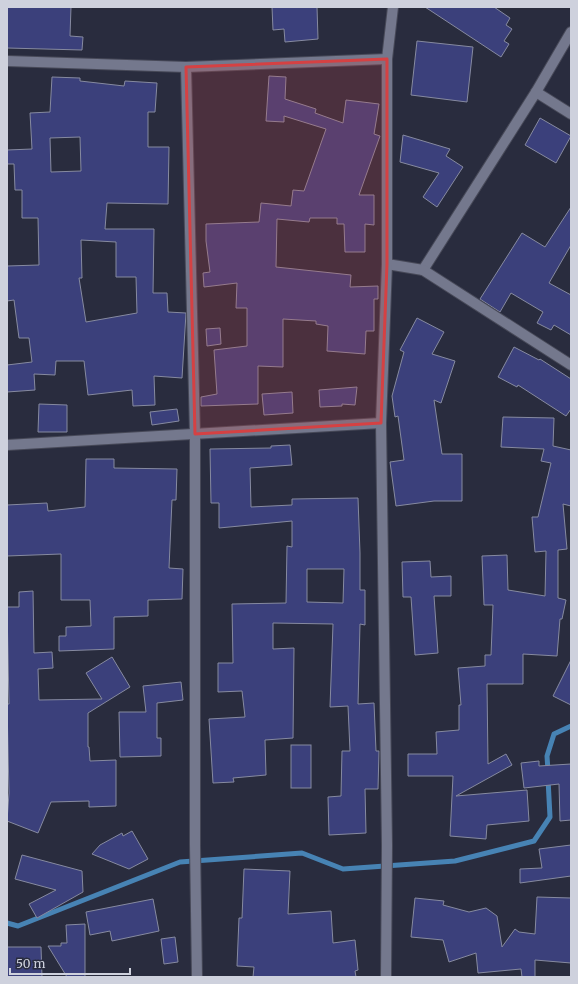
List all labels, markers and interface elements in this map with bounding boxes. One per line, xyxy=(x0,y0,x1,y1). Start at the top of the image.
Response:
scale bar xyxy=(10,950,130,976)
text: 50 m xyxy=(16,956,45,971)

